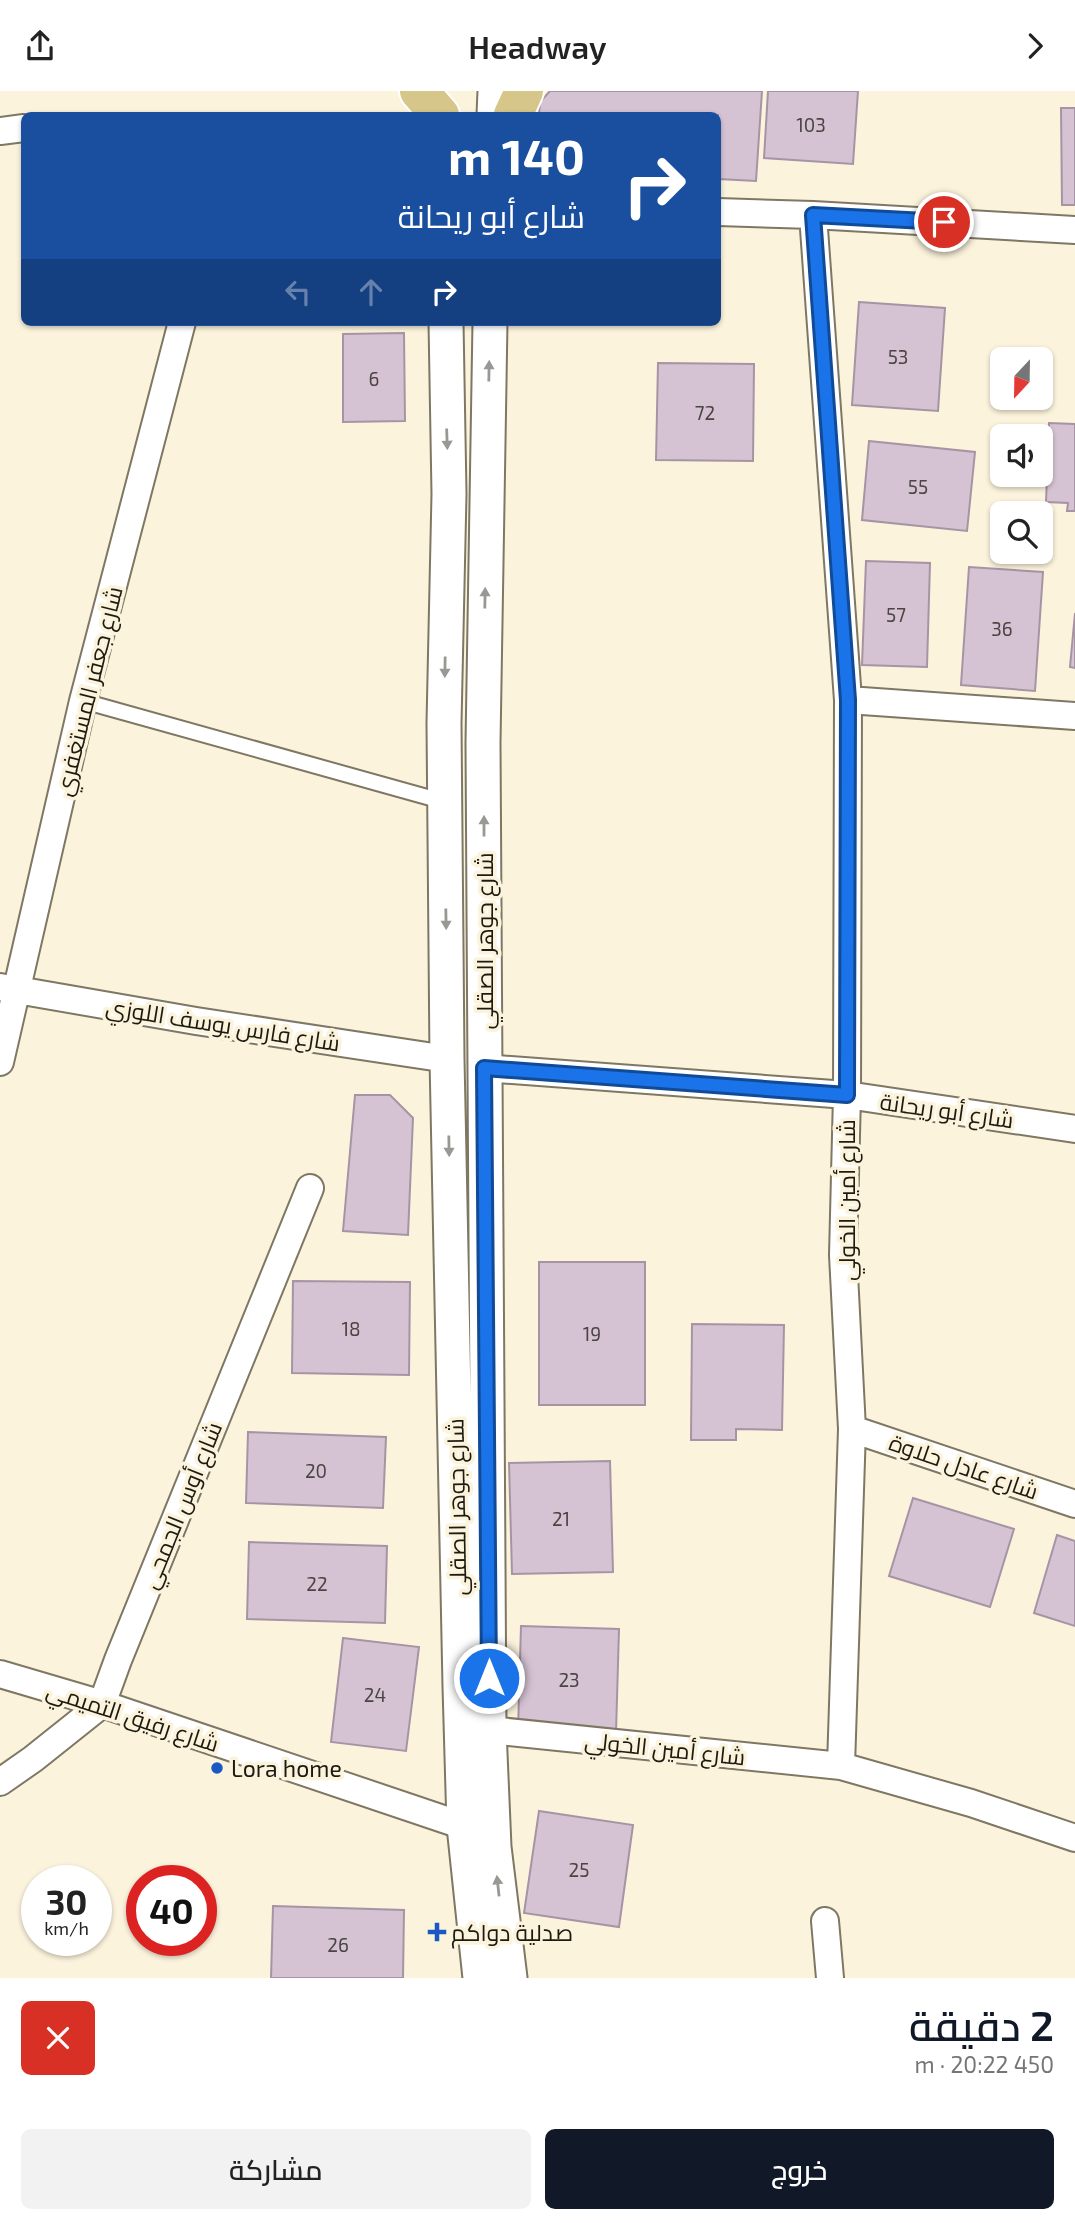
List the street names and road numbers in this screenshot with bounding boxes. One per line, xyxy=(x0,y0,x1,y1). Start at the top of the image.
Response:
street label: شارع جعفر المستغفري xyxy=(48,583,132,800)
street label: شارع جوهر الصقلي xyxy=(470,852,503,1030)
street label: شارع فارس يوسف اللوزي xyxy=(103,992,342,1061)
street label: شارع أبو ريحانة xyxy=(878,1087,1016,1136)
street label: شارع أمين الخولي xyxy=(832,1119,865,1281)
street label: شارع أوس الجمحي xyxy=(135,1417,232,1594)
street label: شارع جوهر الصقلي xyxy=(440,1418,477,1596)
street label: شارع عادل حلاوة xyxy=(885,1427,1042,1507)
street label: شارع رفيق التميمي xyxy=(42,1675,223,1762)
street label: شارع أمين الخولي xyxy=(583,1726,747,1775)

